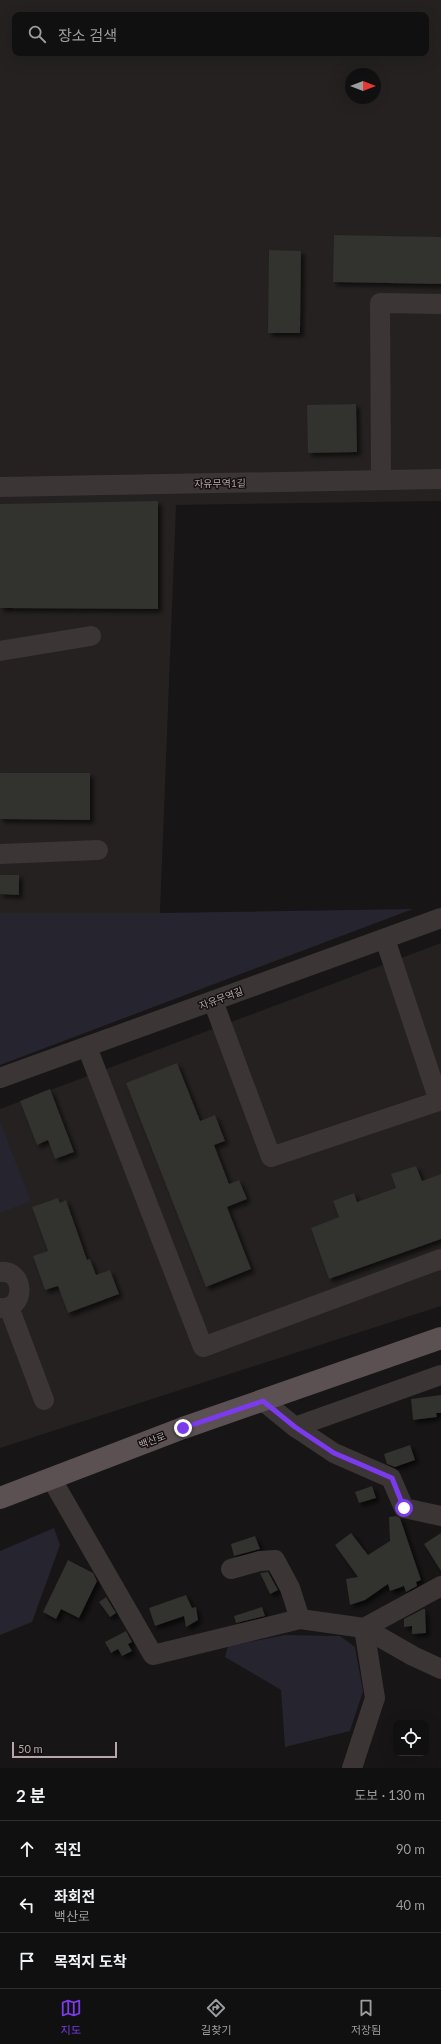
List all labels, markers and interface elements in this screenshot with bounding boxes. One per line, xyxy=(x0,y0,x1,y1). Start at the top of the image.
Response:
search box xyxy=(12,12,429,56)
icon: search xyxy=(26,23,48,45)
text: 장소 검색 xyxy=(58,26,117,44)
north arrow xyxy=(345,68,381,104)
street label: 자유무역1길 xyxy=(194,477,246,489)
street label: 자유무역길 xyxy=(197,984,245,1012)
route end xyxy=(174,1419,192,1437)
street label: 백산로 xyxy=(137,1429,167,1451)
route start xyxy=(395,1499,413,1517)
map controls xyxy=(393,1720,429,1756)
button: locate xyxy=(393,1720,429,1756)
scale bar xyxy=(12,1740,117,1759)
text: 50 m xyxy=(18,1742,43,1755)
text: 2 분 xyxy=(16,1785,46,1806)
text: 도보 · 130 m xyxy=(354,1787,425,1803)
icon: ahead xyxy=(16,1838,38,1860)
text: 직진 xyxy=(54,1840,82,1858)
text: 90 m xyxy=(396,1841,425,1857)
text: 좌회전 xyxy=(54,1887,95,1905)
icon: left xyxy=(16,1894,38,1916)
text: 40 m xyxy=(396,1897,425,1913)
text: 백산로 xyxy=(54,1908,90,1924)
icon: arrive xyxy=(16,1950,38,1972)
text: 목적지 도착 xyxy=(54,1952,127,1970)
tab: 지도 xyxy=(60,1997,82,2037)
tab: 길찾기 xyxy=(201,1997,231,2037)
tab: 저장됨 xyxy=(351,1997,381,2037)

